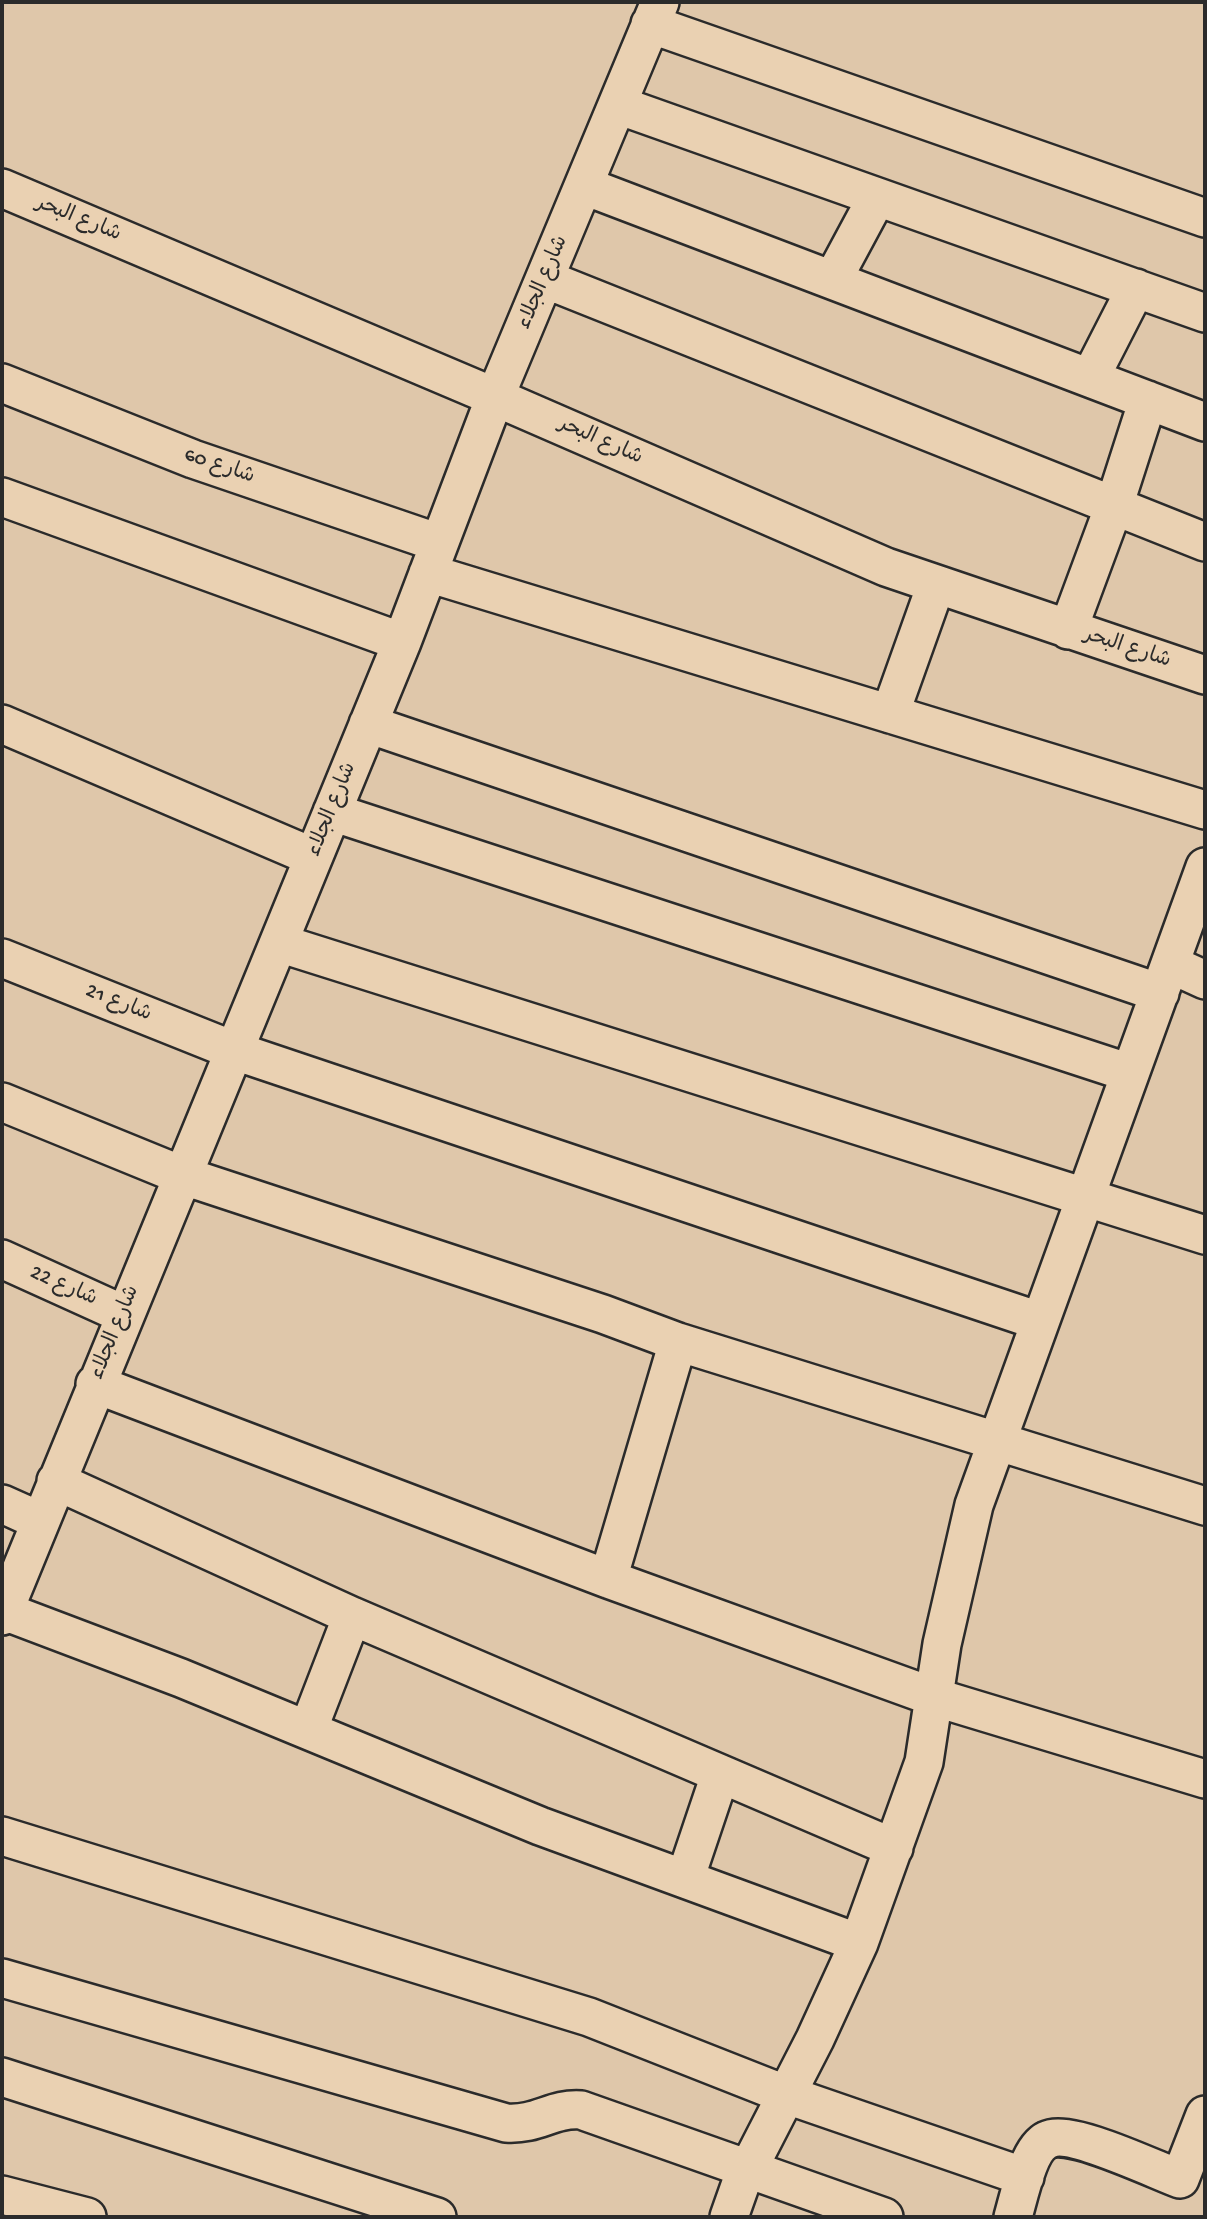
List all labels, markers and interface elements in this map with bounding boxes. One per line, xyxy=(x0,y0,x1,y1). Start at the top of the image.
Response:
street label: شارع البحر xyxy=(32,192,124,248)
street label: شارع الجلاء xyxy=(513,232,575,334)
street label: شارع البحر xyxy=(554,412,646,472)
street label: شارع 60 xyxy=(180,443,258,491)
street label: شارع البحر xyxy=(1080,623,1174,675)
street label: شارع الجلاء xyxy=(303,759,363,861)
street label: شارع 21 xyxy=(81,979,155,1029)
street label: شارع 22 xyxy=(25,1261,101,1313)
street label: شارع الجلاء xyxy=(86,1282,146,1384)

